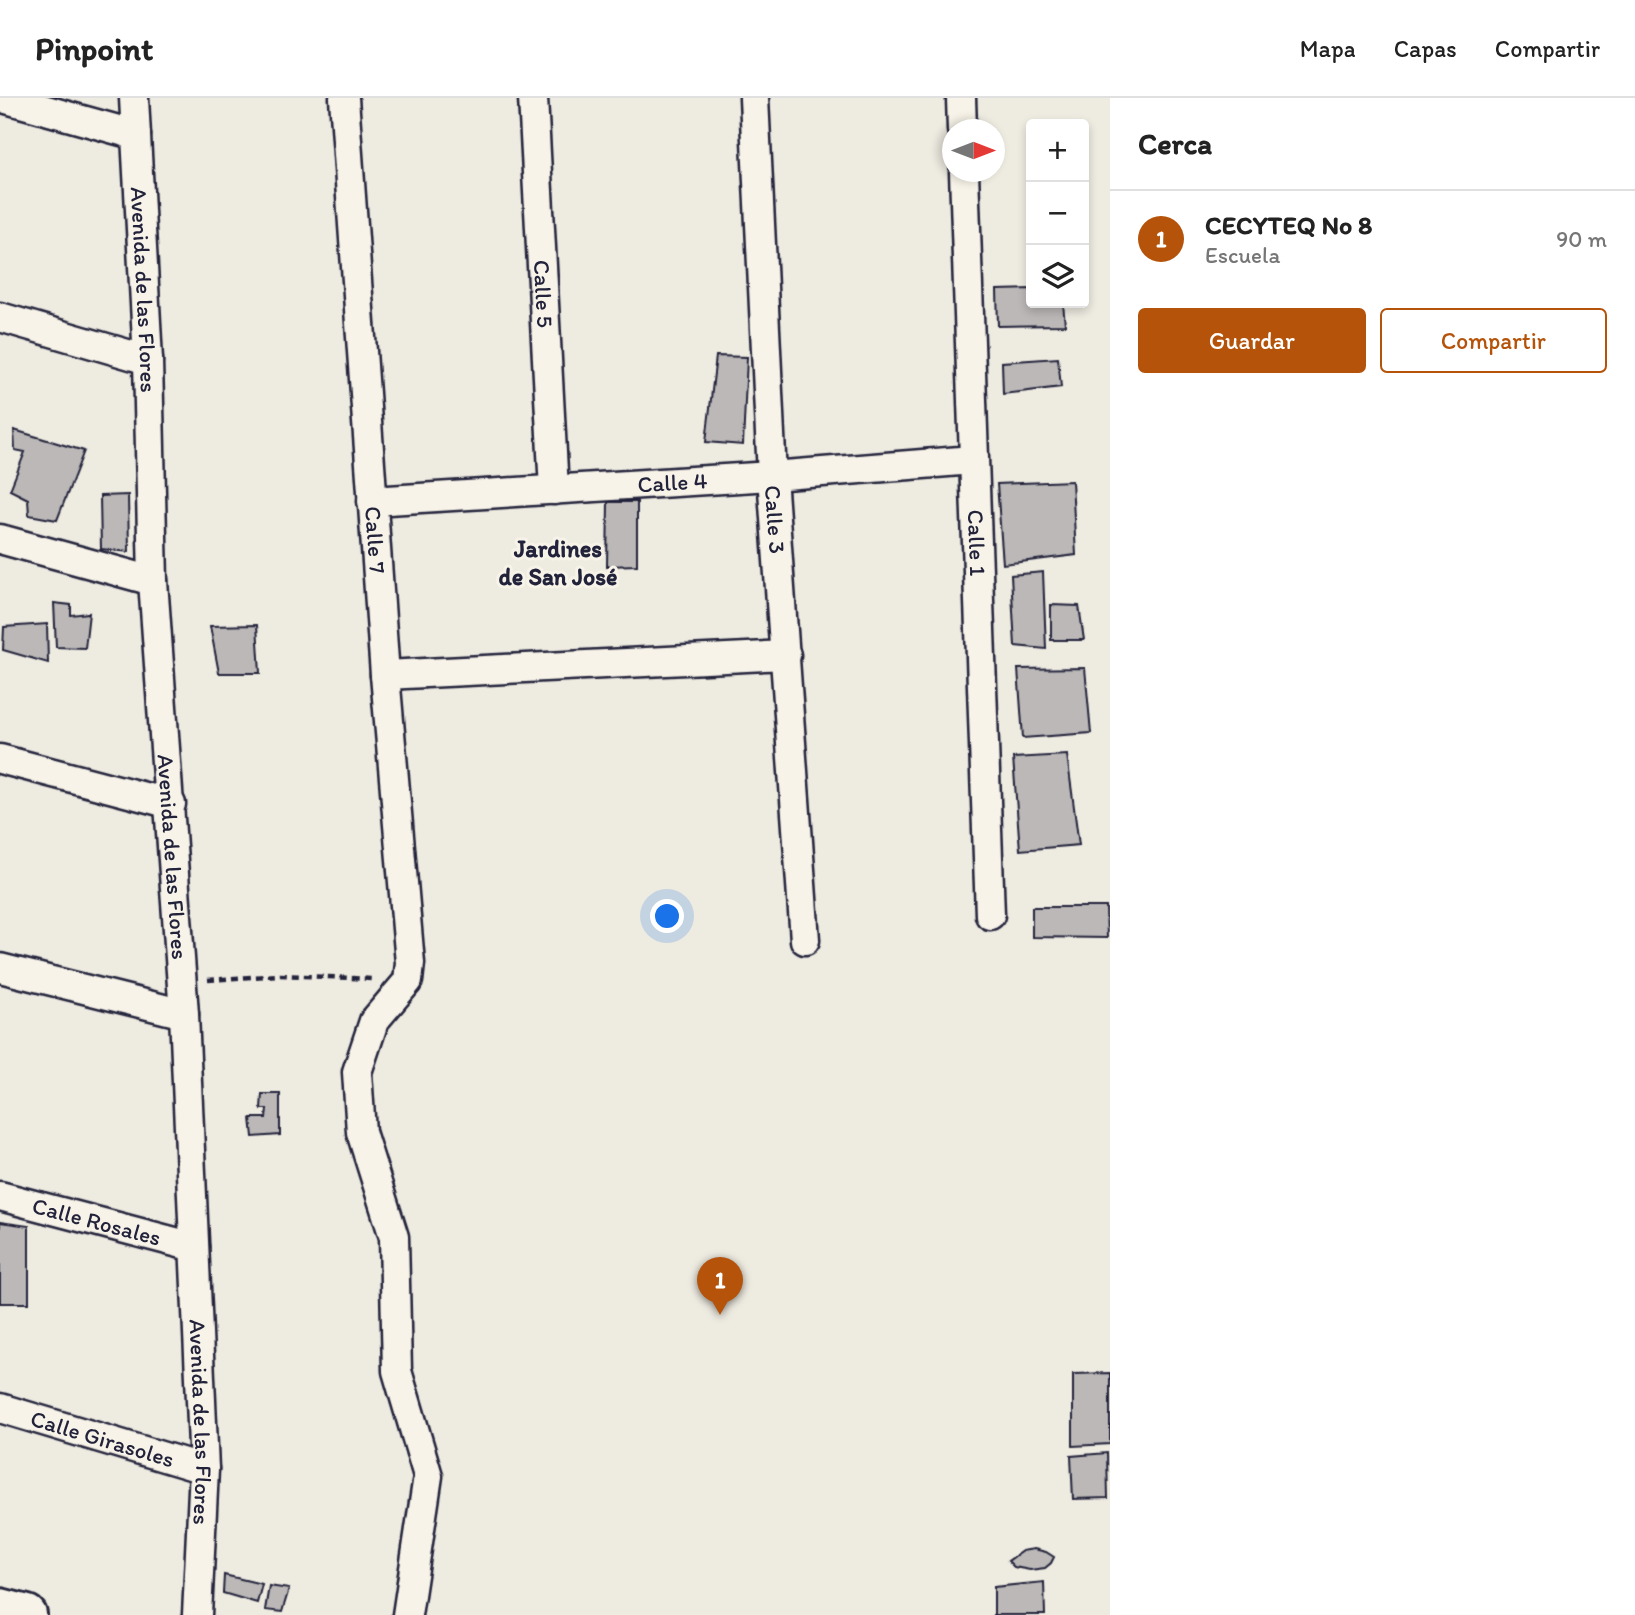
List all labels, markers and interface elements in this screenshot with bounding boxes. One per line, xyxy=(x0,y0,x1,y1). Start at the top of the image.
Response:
text: Pinpoint xyxy=(35,29,153,68)
text: Mapa xyxy=(1300,34,1356,63)
text: Capas xyxy=(1394,34,1457,63)
text: Compartir xyxy=(1495,34,1600,63)
north arrow xyxy=(942,119,1005,182)
map controls xyxy=(1026,119,1089,308)
button: + xyxy=(1026,119,1089,182)
text: Cerca xyxy=(1138,125,1212,162)
button: − xyxy=(1026,182,1089,245)
street label: Avenida de las Flores xyxy=(125,186,163,393)
text: CECYTEQ No 8 xyxy=(1205,209,1372,241)
text: 1 xyxy=(1156,225,1166,253)
text: 90 m xyxy=(1556,225,1607,253)
text: Escuela xyxy=(1205,241,1281,269)
button: layers xyxy=(1026,245,1089,308)
street label: Calle 5 xyxy=(528,259,559,328)
button: Guardar xyxy=(1138,308,1366,373)
button: Compartir xyxy=(1380,308,1607,373)
street label: Calle 4 xyxy=(637,466,708,498)
street label: Calle 3 xyxy=(759,484,791,555)
street label: Calle 7 xyxy=(359,505,392,574)
street label: Calle 1 xyxy=(962,509,992,577)
district label: Jardines de San José xyxy=(499,534,617,591)
street label: Avenida de las Flores xyxy=(151,753,194,961)
your location xyxy=(650,899,684,933)
street label: Calle Rosales xyxy=(29,1191,164,1252)
pin: 1 xyxy=(697,1257,743,1315)
street label: Avenida de las Flores xyxy=(183,1319,218,1526)
street label: Calle Girasoles xyxy=(27,1404,178,1473)

